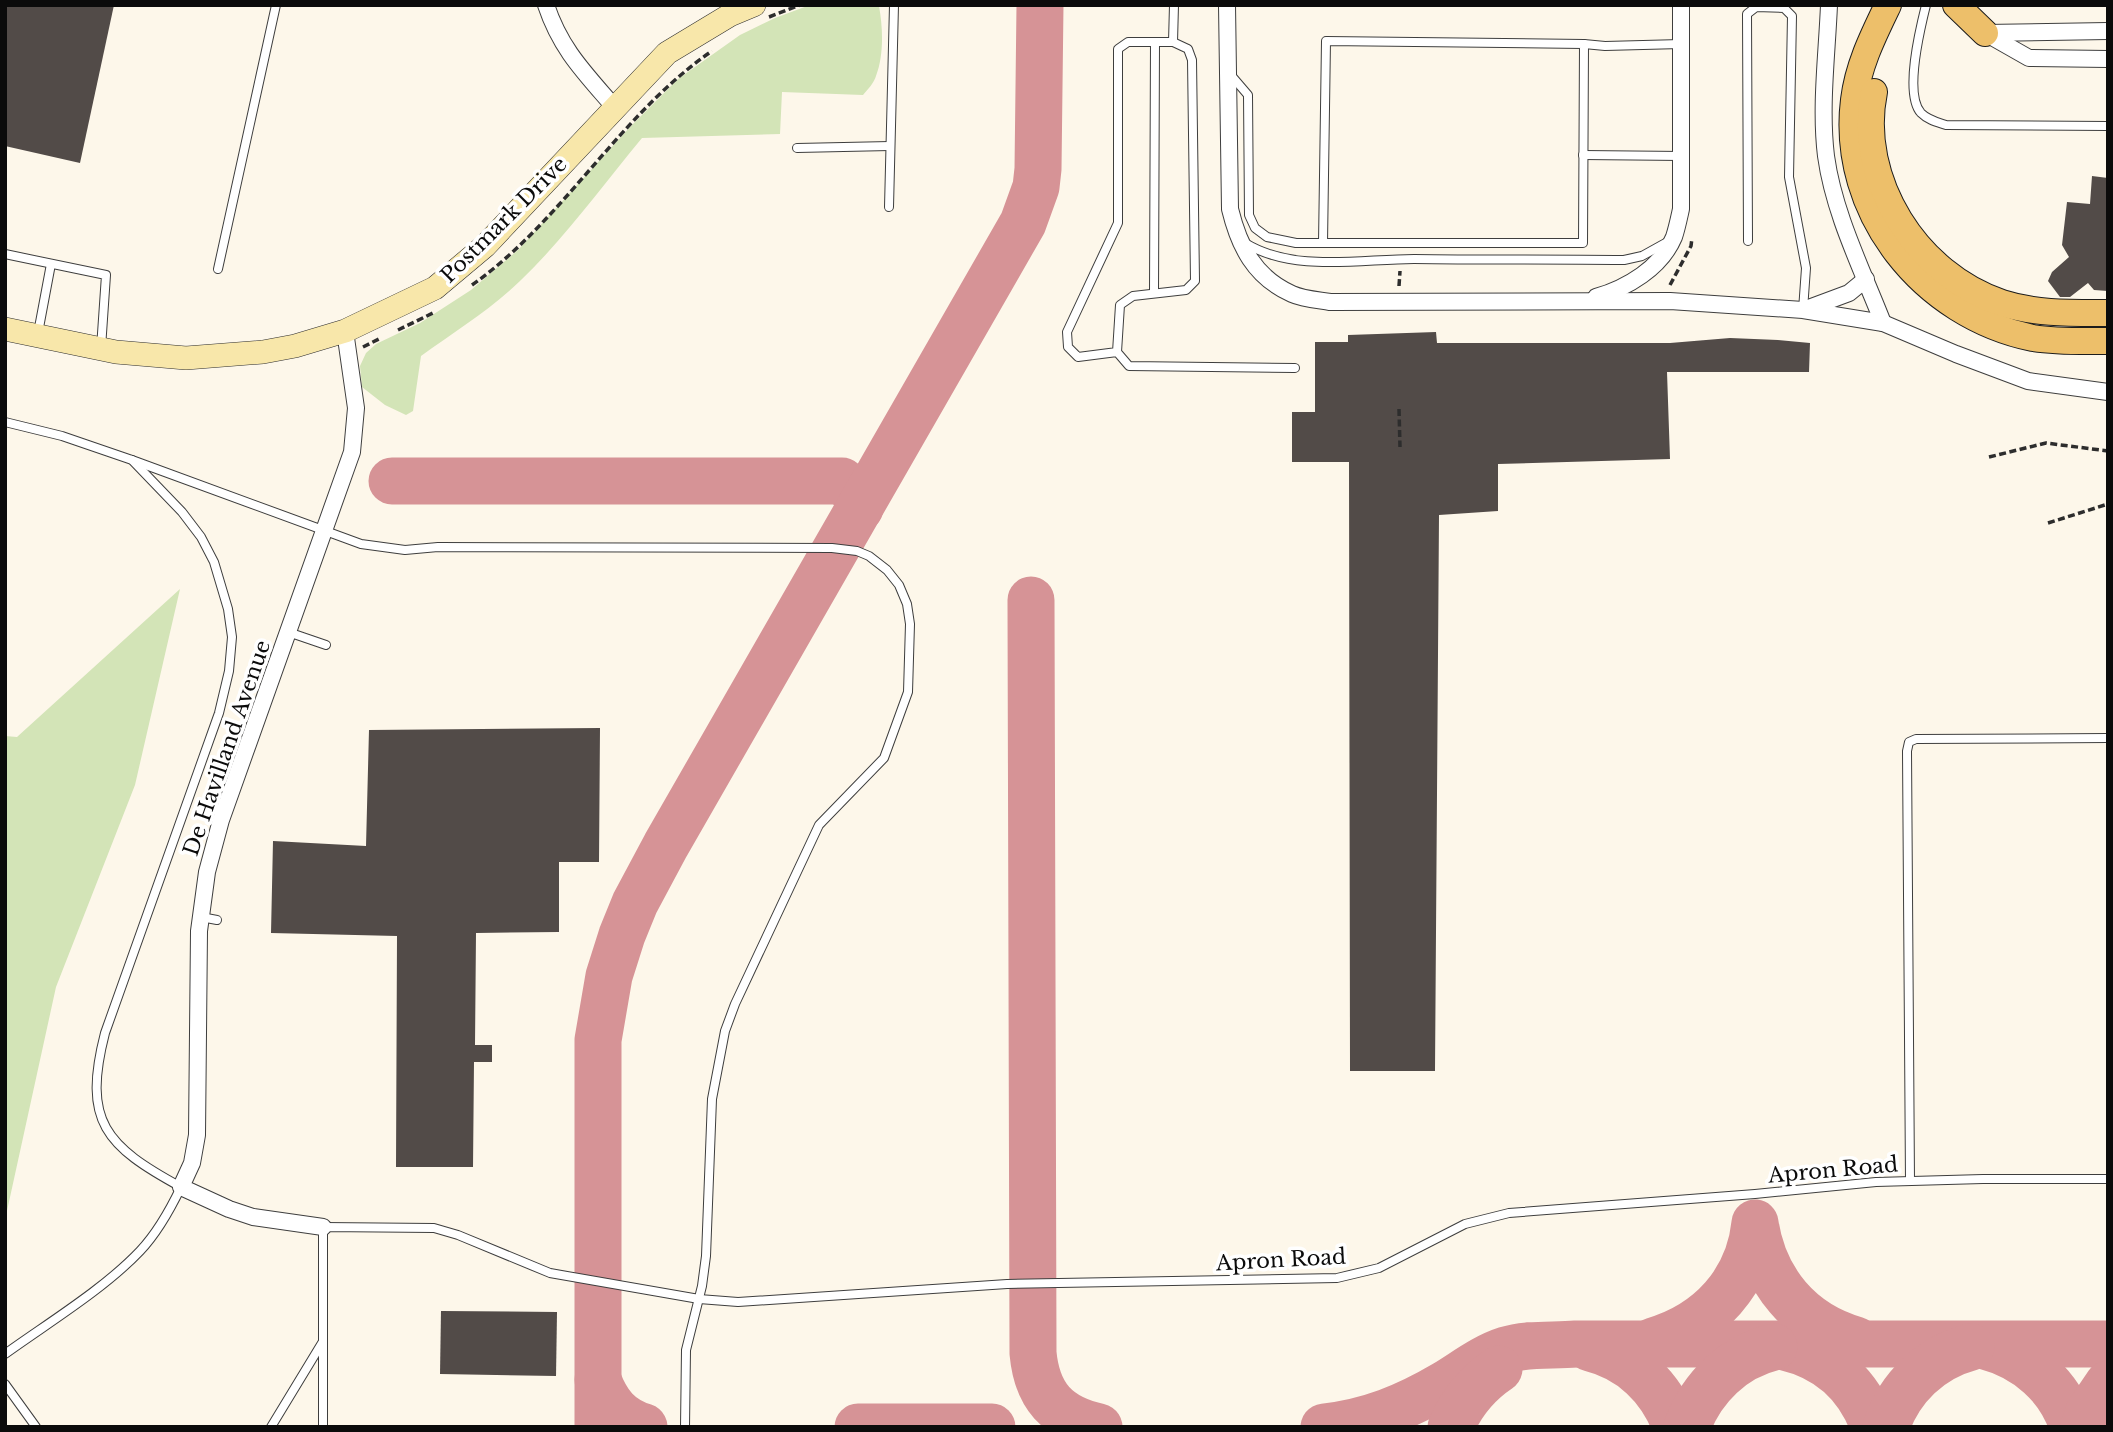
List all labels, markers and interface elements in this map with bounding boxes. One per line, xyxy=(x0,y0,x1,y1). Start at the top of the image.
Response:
street label: Postmark Drive xyxy=(435,151,573,289)
street label: De Havilland Avenue xyxy=(178,637,276,859)
street label: Apron Road xyxy=(1766,1151,1899,1189)
street label: Apron Road xyxy=(1214,1244,1347,1276)

